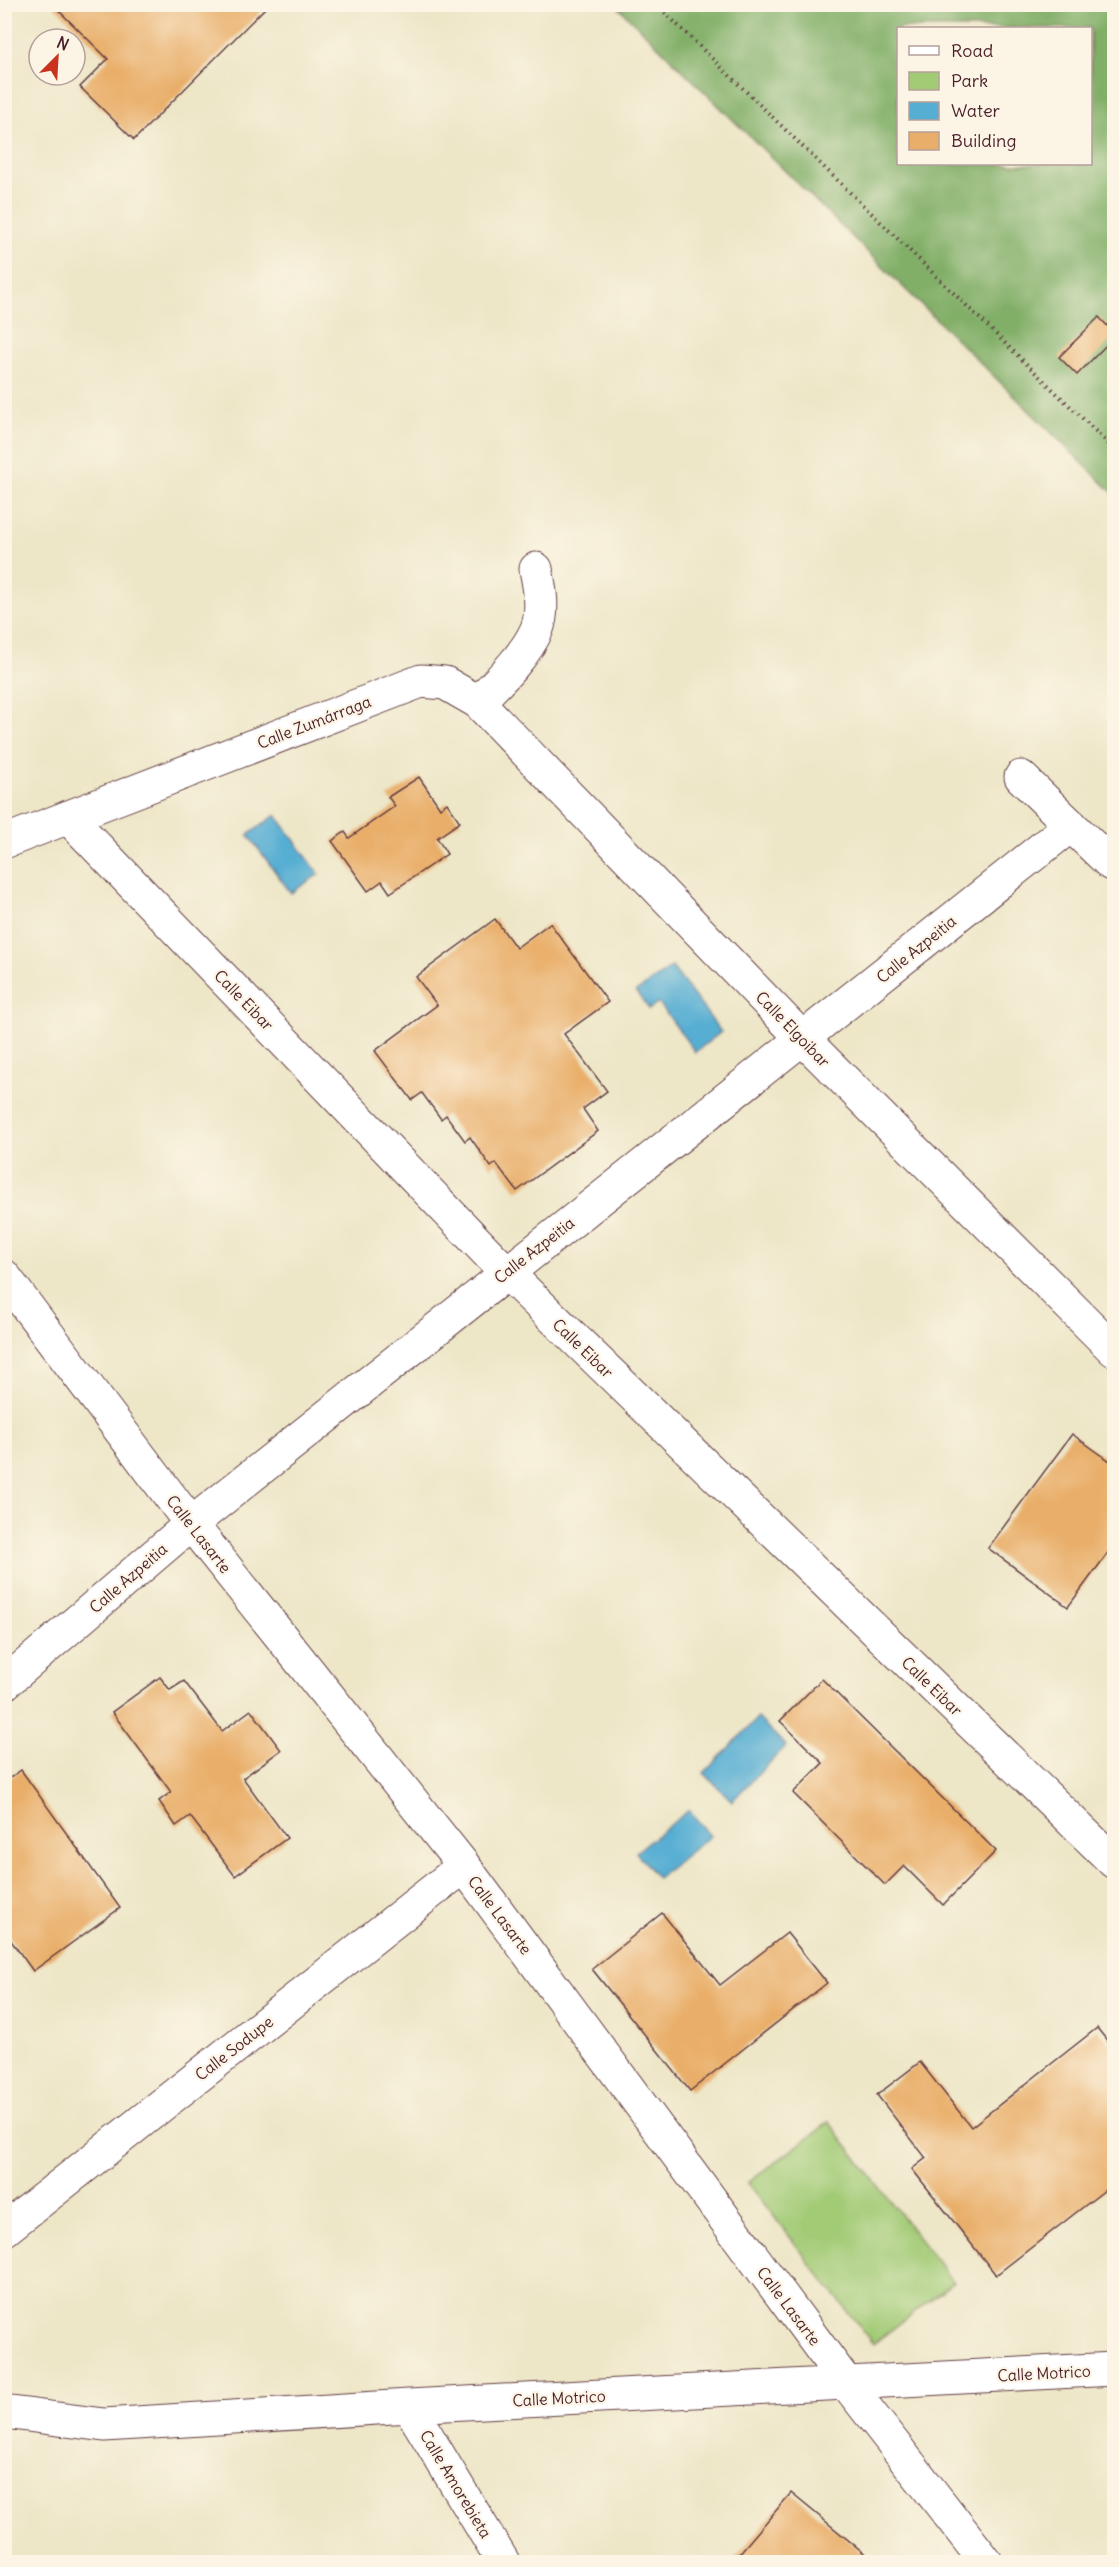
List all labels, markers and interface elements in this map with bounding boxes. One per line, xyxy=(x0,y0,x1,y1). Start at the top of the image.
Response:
north arrow xyxy=(27,27,87,87)
legend xyxy=(897,27,1092,165)
text: N xyxy=(54,32,72,55)
text: Road xyxy=(951,39,994,62)
text: Park xyxy=(951,69,988,92)
text: Water xyxy=(951,99,1001,122)
text: Building xyxy=(951,129,1016,152)
street label: Calle Zumárraga xyxy=(254,691,374,753)
street label: Calle Azpeitia xyxy=(872,911,960,987)
street label: Calle Eibar xyxy=(210,965,278,1035)
street label: Calle Elgoibar xyxy=(752,987,835,1072)
street label: Calle Azpeitia xyxy=(490,1212,578,1288)
street label: Calle Eibar xyxy=(548,1314,618,1382)
street label: Calle Lasarte xyxy=(162,1491,236,1577)
street label: Calle Azpeitia xyxy=(85,1539,171,1617)
street label: Calle Eibar xyxy=(897,1652,967,1720)
street label: Calle Lasarte xyxy=(464,1872,536,1958)
street label: Calle Sodupe xyxy=(191,2011,277,2085)
street label: Calle Lasarte xyxy=(753,2263,825,2349)
street label: Calle Motrico xyxy=(997,2361,1091,2385)
street label: Calle Motrico xyxy=(512,2386,606,2410)
street label: Calle Amorebieta xyxy=(416,2426,496,2542)

